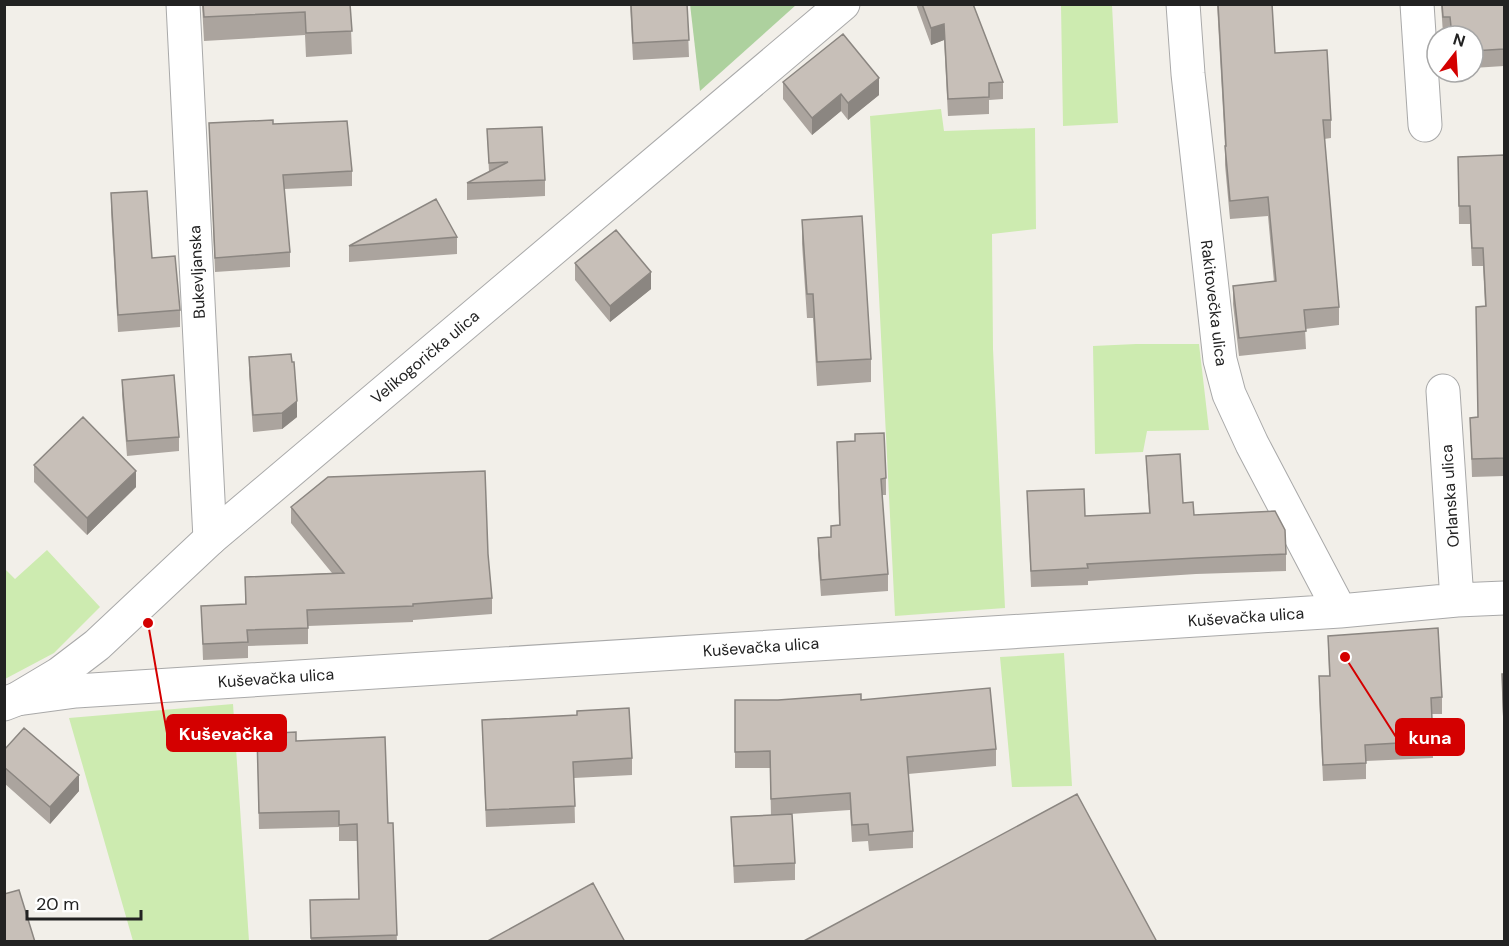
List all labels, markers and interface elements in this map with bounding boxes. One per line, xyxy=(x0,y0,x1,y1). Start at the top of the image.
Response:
north arrow xyxy=(1425,24,1485,84)
text: N xyxy=(1451,28,1468,52)
street label: Bukevljanska xyxy=(184,225,210,319)
street label: Rakitovečka ulica xyxy=(1196,239,1232,367)
street label: Velikogorička ulica xyxy=(366,306,484,408)
street label: Orlanska ulica xyxy=(1436,444,1464,548)
street label: Kuševačka ulica xyxy=(1187,602,1305,632)
street label: Kuševačka ulica xyxy=(702,632,820,662)
street label: Kuševačka ulica xyxy=(217,663,335,693)
callout: Kuševačka xyxy=(167,715,286,751)
callout: kuna xyxy=(1396,719,1464,755)
text: Kuševačka xyxy=(179,722,273,746)
text: kuna xyxy=(1408,726,1452,750)
scale bar xyxy=(27,883,141,921)
text: 20 m xyxy=(36,892,79,916)

